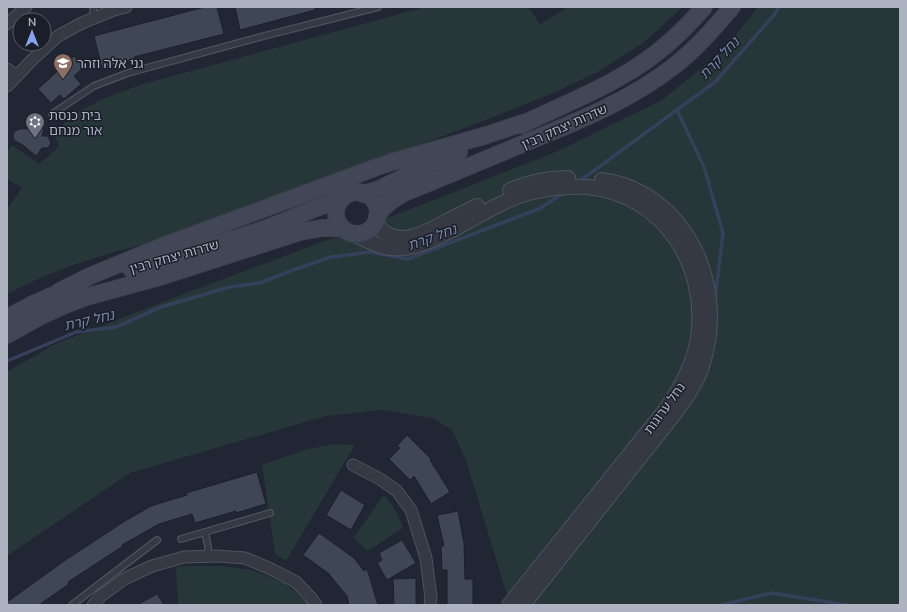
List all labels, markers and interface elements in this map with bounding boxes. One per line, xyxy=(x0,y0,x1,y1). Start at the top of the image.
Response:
north arrow xyxy=(12,12,52,52)
text: N xyxy=(28,15,36,30)
water label: נחל קרת xyxy=(695,32,745,83)
school or university icon: גני אלה וזהר xyxy=(52,52,74,80)
place label: גני אלה וזהר xyxy=(77,55,143,73)
street label: שדרות יצחק רבין xyxy=(519,100,610,154)
place label: בית כנסת אור מנחם xyxy=(49,107,102,140)
synagogue icon: בית כנסת אור מנחם xyxy=(24,111,46,139)
water label: נחל קרת xyxy=(405,219,461,255)
street label: שדרות יצחק רבין xyxy=(128,236,221,278)
water label: נחל קרת xyxy=(62,305,118,335)
street label: נחל ערוגות xyxy=(640,379,690,438)

